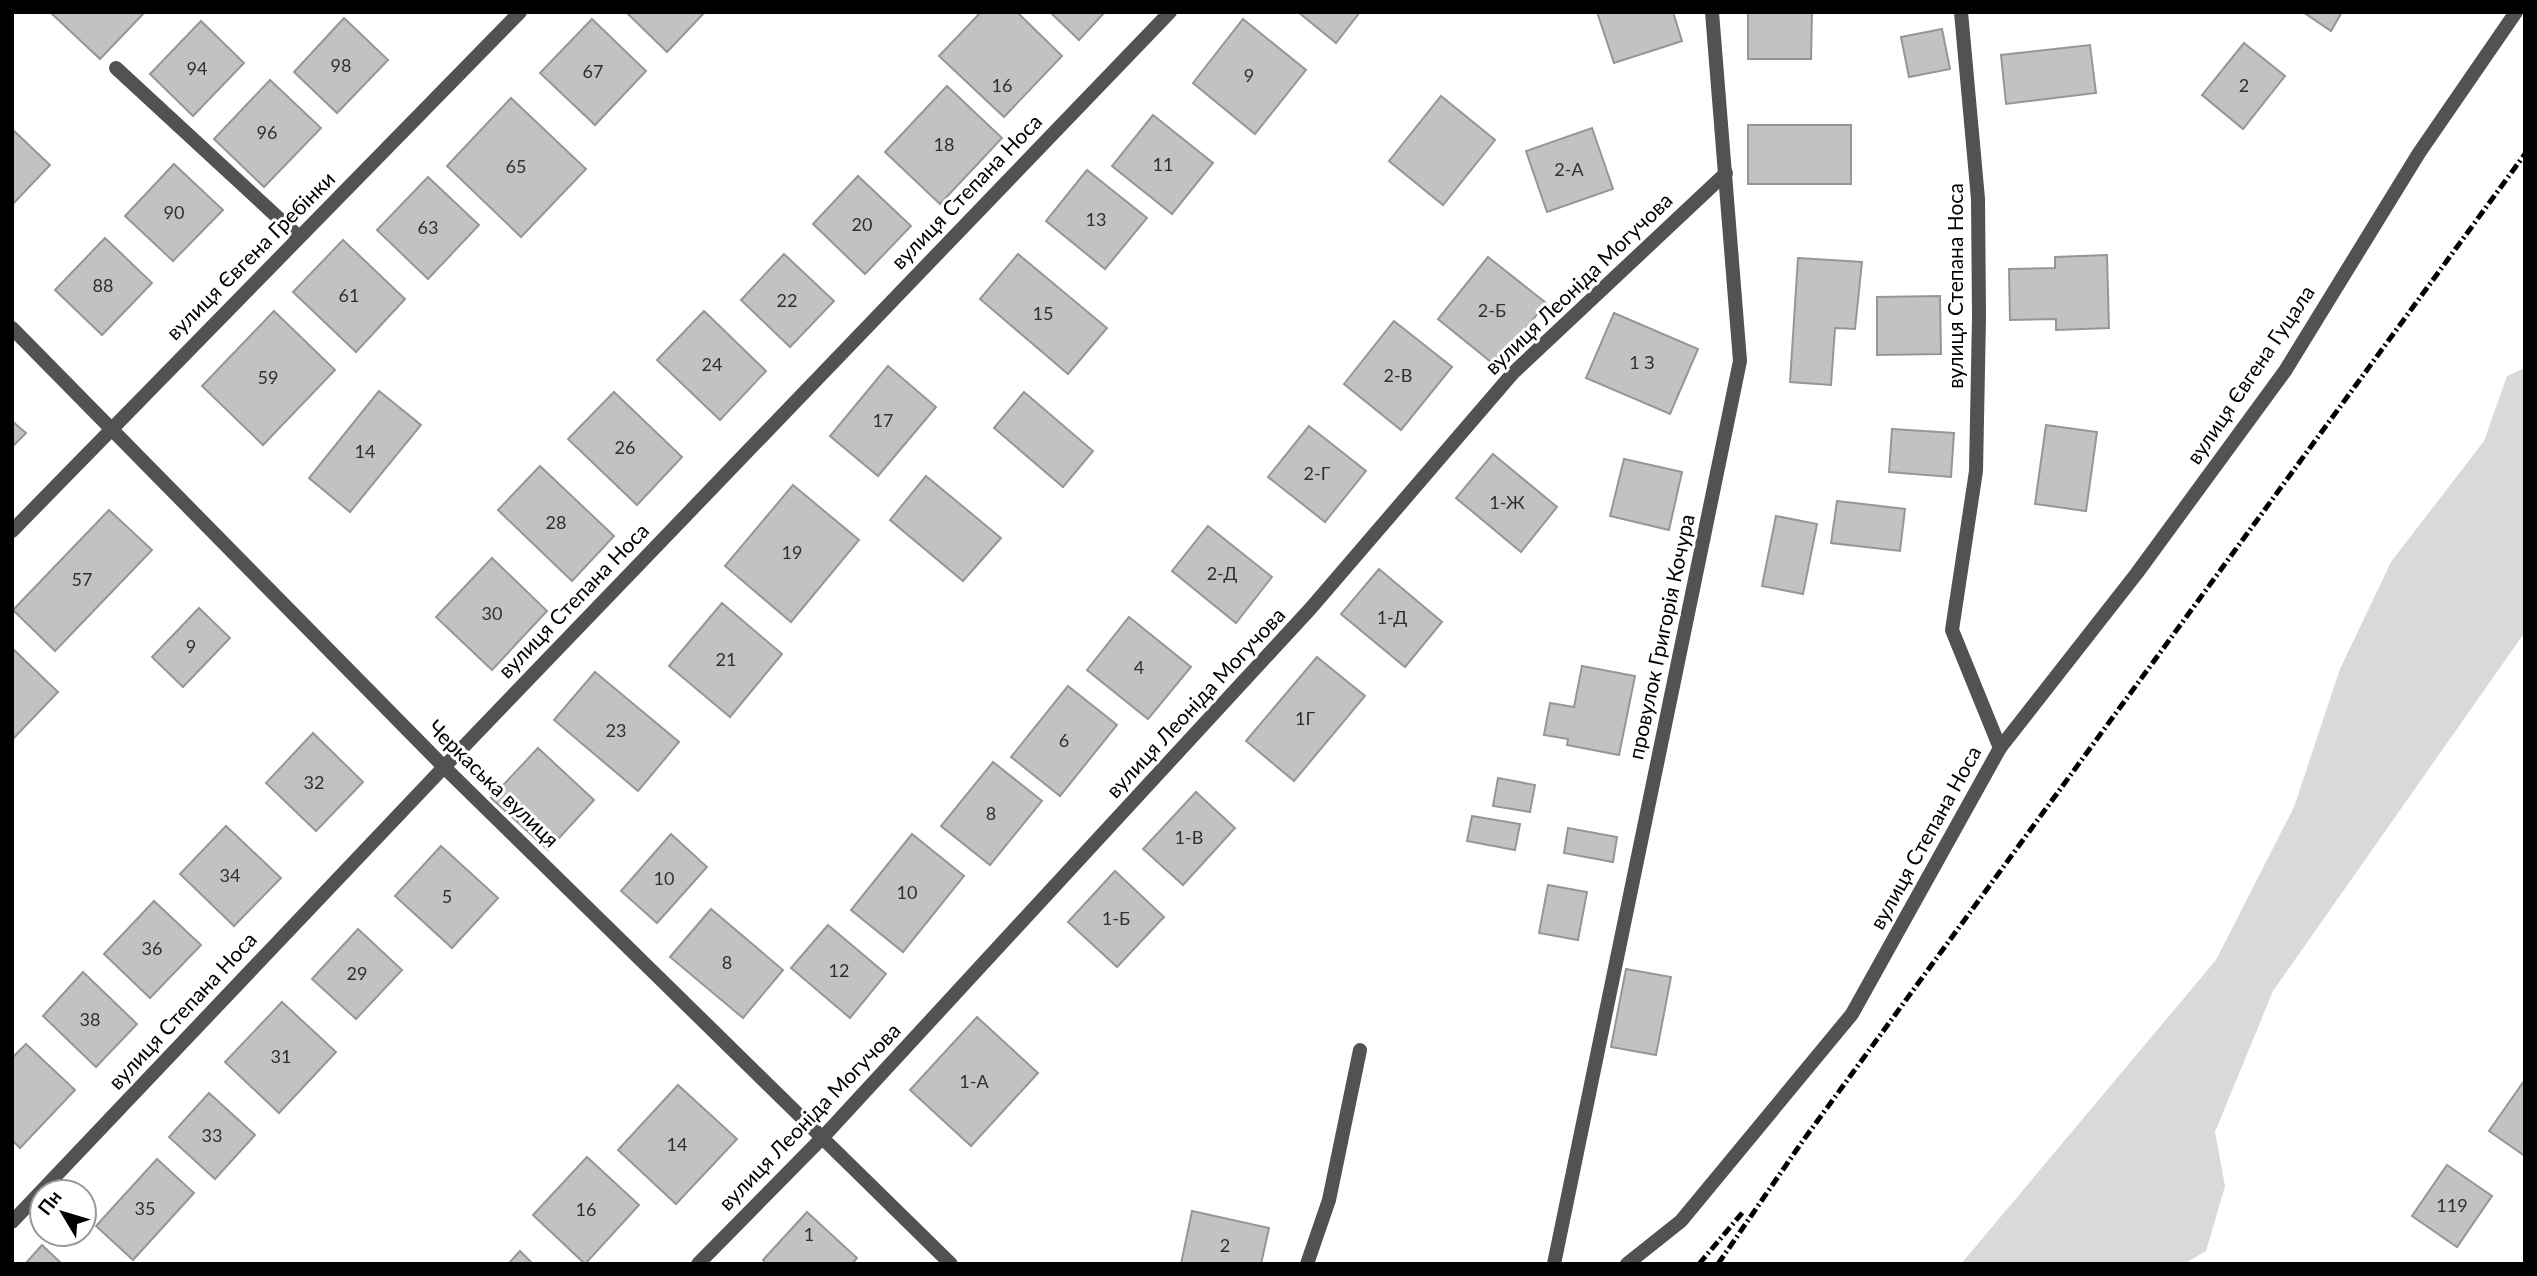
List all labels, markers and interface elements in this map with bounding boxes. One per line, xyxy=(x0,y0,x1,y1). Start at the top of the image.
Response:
house number: 98 xyxy=(331,54,351,76)
house number: 94 xyxy=(187,57,207,79)
house number: 67 xyxy=(583,60,603,82)
house number: 9 xyxy=(1244,64,1254,86)
house number: 16 xyxy=(992,74,1012,96)
house number: 2 xyxy=(2239,74,2249,96)
street label: вулиця Степана Носа xyxy=(886,108,1046,274)
house number: 96 xyxy=(257,121,277,143)
house number: 18 xyxy=(934,133,954,155)
house number: 11 xyxy=(1153,153,1173,175)
house number: 65 xyxy=(506,155,526,177)
house number: 2-А xyxy=(1554,158,1584,180)
street label: вулиця Євгена Гребінки xyxy=(161,166,339,344)
street label: вулиця Степана Носа xyxy=(1942,183,1967,389)
street label: вулиця Леоніда Могучова xyxy=(1479,187,1677,379)
house number: 90 xyxy=(164,201,184,223)
house number: 13 xyxy=(1086,208,1106,230)
house number: 20 xyxy=(852,213,872,235)
house number: 63 xyxy=(418,216,438,238)
house number: 88 xyxy=(93,274,113,296)
street label: вулиця Євгена Гуцала xyxy=(2181,280,2319,468)
house number: 61 xyxy=(339,284,359,306)
house number: 22 xyxy=(777,289,797,311)
house number: 2-Б xyxy=(1478,299,1506,321)
house number: 15 xyxy=(1033,302,1053,324)
house number: 1 З xyxy=(1629,351,1655,373)
house number: 24 xyxy=(702,353,722,375)
house number: 2-В xyxy=(1384,364,1412,386)
house number: 59 xyxy=(258,366,278,388)
house number: 17 xyxy=(873,409,893,431)
house number: 26 xyxy=(615,436,635,458)
house number: 14 xyxy=(355,440,375,462)
house number: 2-Г xyxy=(1304,462,1331,484)
house number: 1-Ж xyxy=(1489,491,1525,513)
house number: 28 xyxy=(546,511,566,533)
street label: провулок Григорія Кочура xyxy=(1622,512,1699,762)
street label: вулиця Степана Носа xyxy=(493,517,653,683)
house number: 19 xyxy=(782,541,802,563)
house number: 2-Д xyxy=(1207,562,1237,584)
house number: 57 xyxy=(72,568,92,590)
house number: 30 xyxy=(482,602,502,624)
street label: вулиця Леоніда Могучова xyxy=(1100,602,1289,802)
house number: 1-Д xyxy=(1377,606,1407,628)
house number: 9 xyxy=(186,635,196,657)
house number: 21 xyxy=(716,648,736,670)
house number: 4 xyxy=(1134,656,1144,678)
house number: 1Г xyxy=(1295,707,1315,729)
street label: Черкаська вулиця xyxy=(424,714,565,852)
house number: 23 xyxy=(606,719,626,741)
house number: 6 xyxy=(1059,729,1069,751)
street label: вулиця Степана Носа xyxy=(1864,741,1985,933)
house number: 32 xyxy=(304,771,324,793)
house number: 8 xyxy=(986,802,996,824)
house number: 1-В xyxy=(1175,826,1203,848)
house number: 34 xyxy=(220,864,240,886)
house number: 10 xyxy=(654,867,674,889)
house number: 10 xyxy=(897,881,917,903)
house number: 5 xyxy=(442,885,452,907)
house number: 1-Б xyxy=(1102,907,1130,929)
street label: вулиця Степана Носа xyxy=(103,926,261,1094)
house number: 36 xyxy=(142,937,162,959)
house number: 8 xyxy=(722,951,732,973)
house number: 12 xyxy=(829,959,849,981)
house number: 29 xyxy=(347,962,367,984)
house number: 38 xyxy=(80,1008,100,1030)
street label: вулиця Леоніда Могучова xyxy=(713,1017,905,1215)
house number: 31 xyxy=(271,1045,291,1067)
house number: 1-А xyxy=(959,1070,989,1092)
house number: 33 xyxy=(202,1124,222,1146)
house number: 14 xyxy=(667,1133,687,1155)
north arrow xyxy=(28,1178,98,1248)
text: Пн xyxy=(33,1185,66,1219)
house number: 119 xyxy=(2436,1194,2468,1216)
house number: 35 xyxy=(135,1197,155,1219)
house number: 16 xyxy=(576,1198,596,1220)
house number: 1 xyxy=(804,1223,814,1245)
house number: 2 xyxy=(1220,1234,1230,1256)

